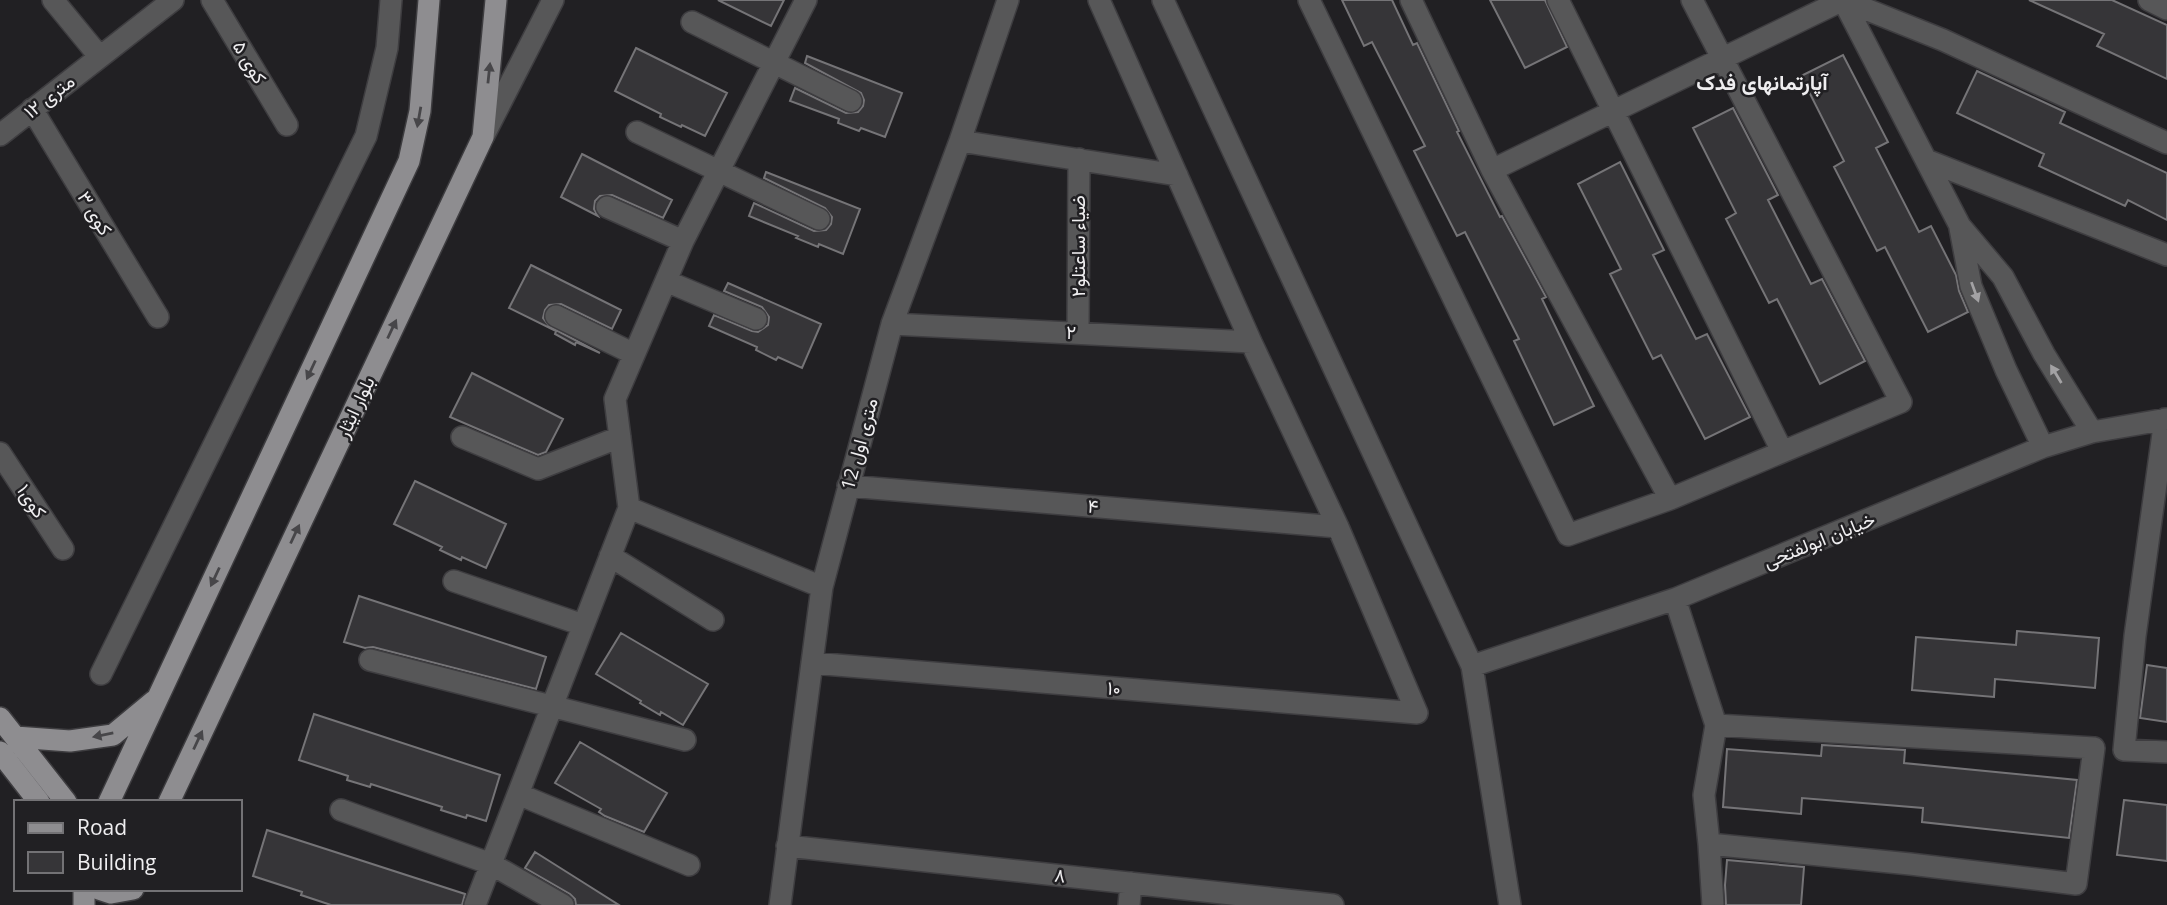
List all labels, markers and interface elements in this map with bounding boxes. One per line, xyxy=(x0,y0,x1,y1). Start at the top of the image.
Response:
street label: کوی ۵ xyxy=(227,35,273,89)
one-way arrow xyxy=(484,62,495,84)
street label: ۱۲ متری xyxy=(18,68,80,124)
district label: آپارتمانهای فدک xyxy=(1696,68,1829,97)
one-way arrow xyxy=(413,106,424,128)
street label: کوی ۳ xyxy=(72,186,118,240)
street label: ضیاء ساعتلو۲ xyxy=(1065,195,1091,297)
one-way arrow xyxy=(1969,282,1980,303)
one-way arrow xyxy=(387,319,398,339)
street label: ۲ xyxy=(1065,319,1077,345)
one-way arrow xyxy=(306,360,317,381)
one-way arrow xyxy=(2050,364,2063,383)
street label: بلوار ایثار xyxy=(329,372,381,443)
street label: 12 متری اول xyxy=(834,395,884,493)
street label: کوی۱ xyxy=(11,479,53,523)
street label: ۴ xyxy=(1086,493,1100,519)
street label: خیابان ابولفتحی xyxy=(1759,506,1879,574)
one-way arrow xyxy=(289,524,301,544)
one-way arrow xyxy=(209,566,220,587)
street label: ۱۰ xyxy=(1106,674,1122,702)
one-way arrow xyxy=(92,730,114,741)
one-way arrow xyxy=(192,730,204,750)
legend xyxy=(14,800,242,891)
text: Road xyxy=(77,813,127,841)
text: Building xyxy=(77,848,156,876)
street label: ۸ xyxy=(1053,861,1067,889)

